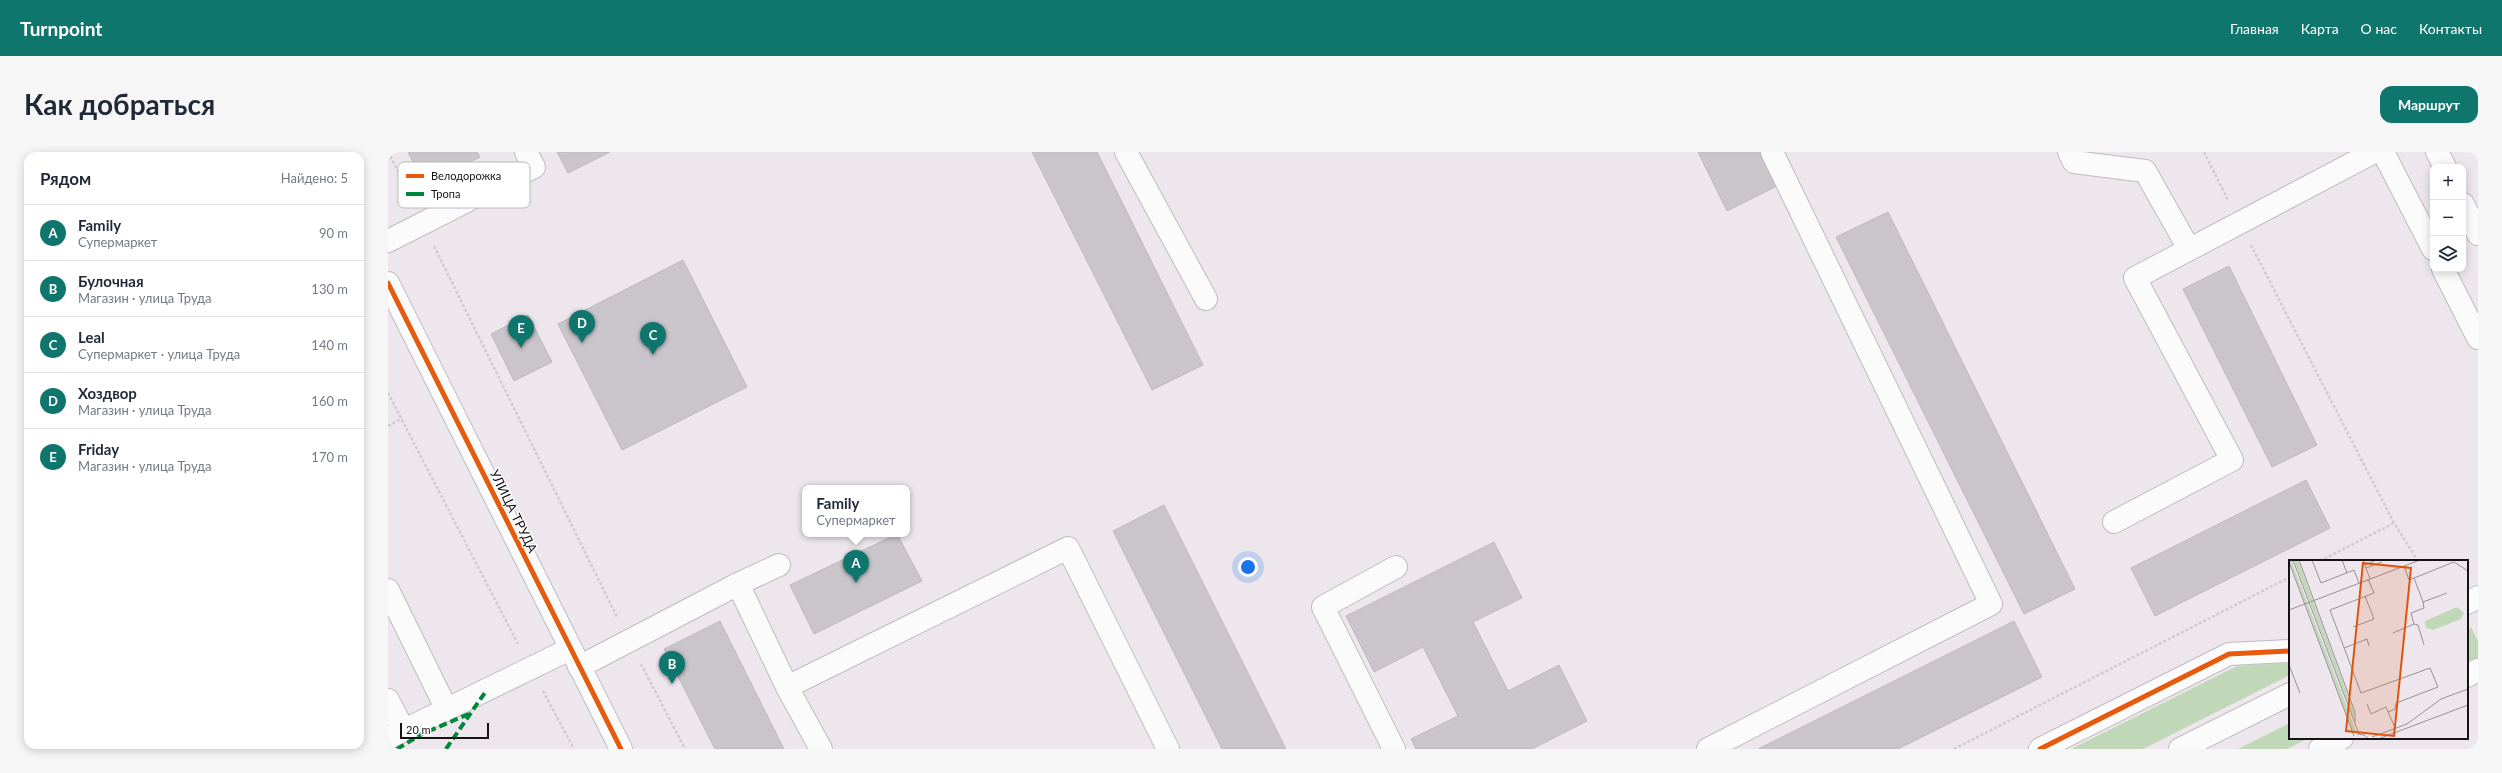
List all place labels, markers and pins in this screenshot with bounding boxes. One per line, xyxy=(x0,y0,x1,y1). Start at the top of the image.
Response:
pin: D xyxy=(569,310,595,343)
pin: E xyxy=(508,315,534,348)
pin: C xyxy=(640,322,666,355)
pin: A xyxy=(843,550,869,583)
pin: B xyxy=(659,651,685,684)

